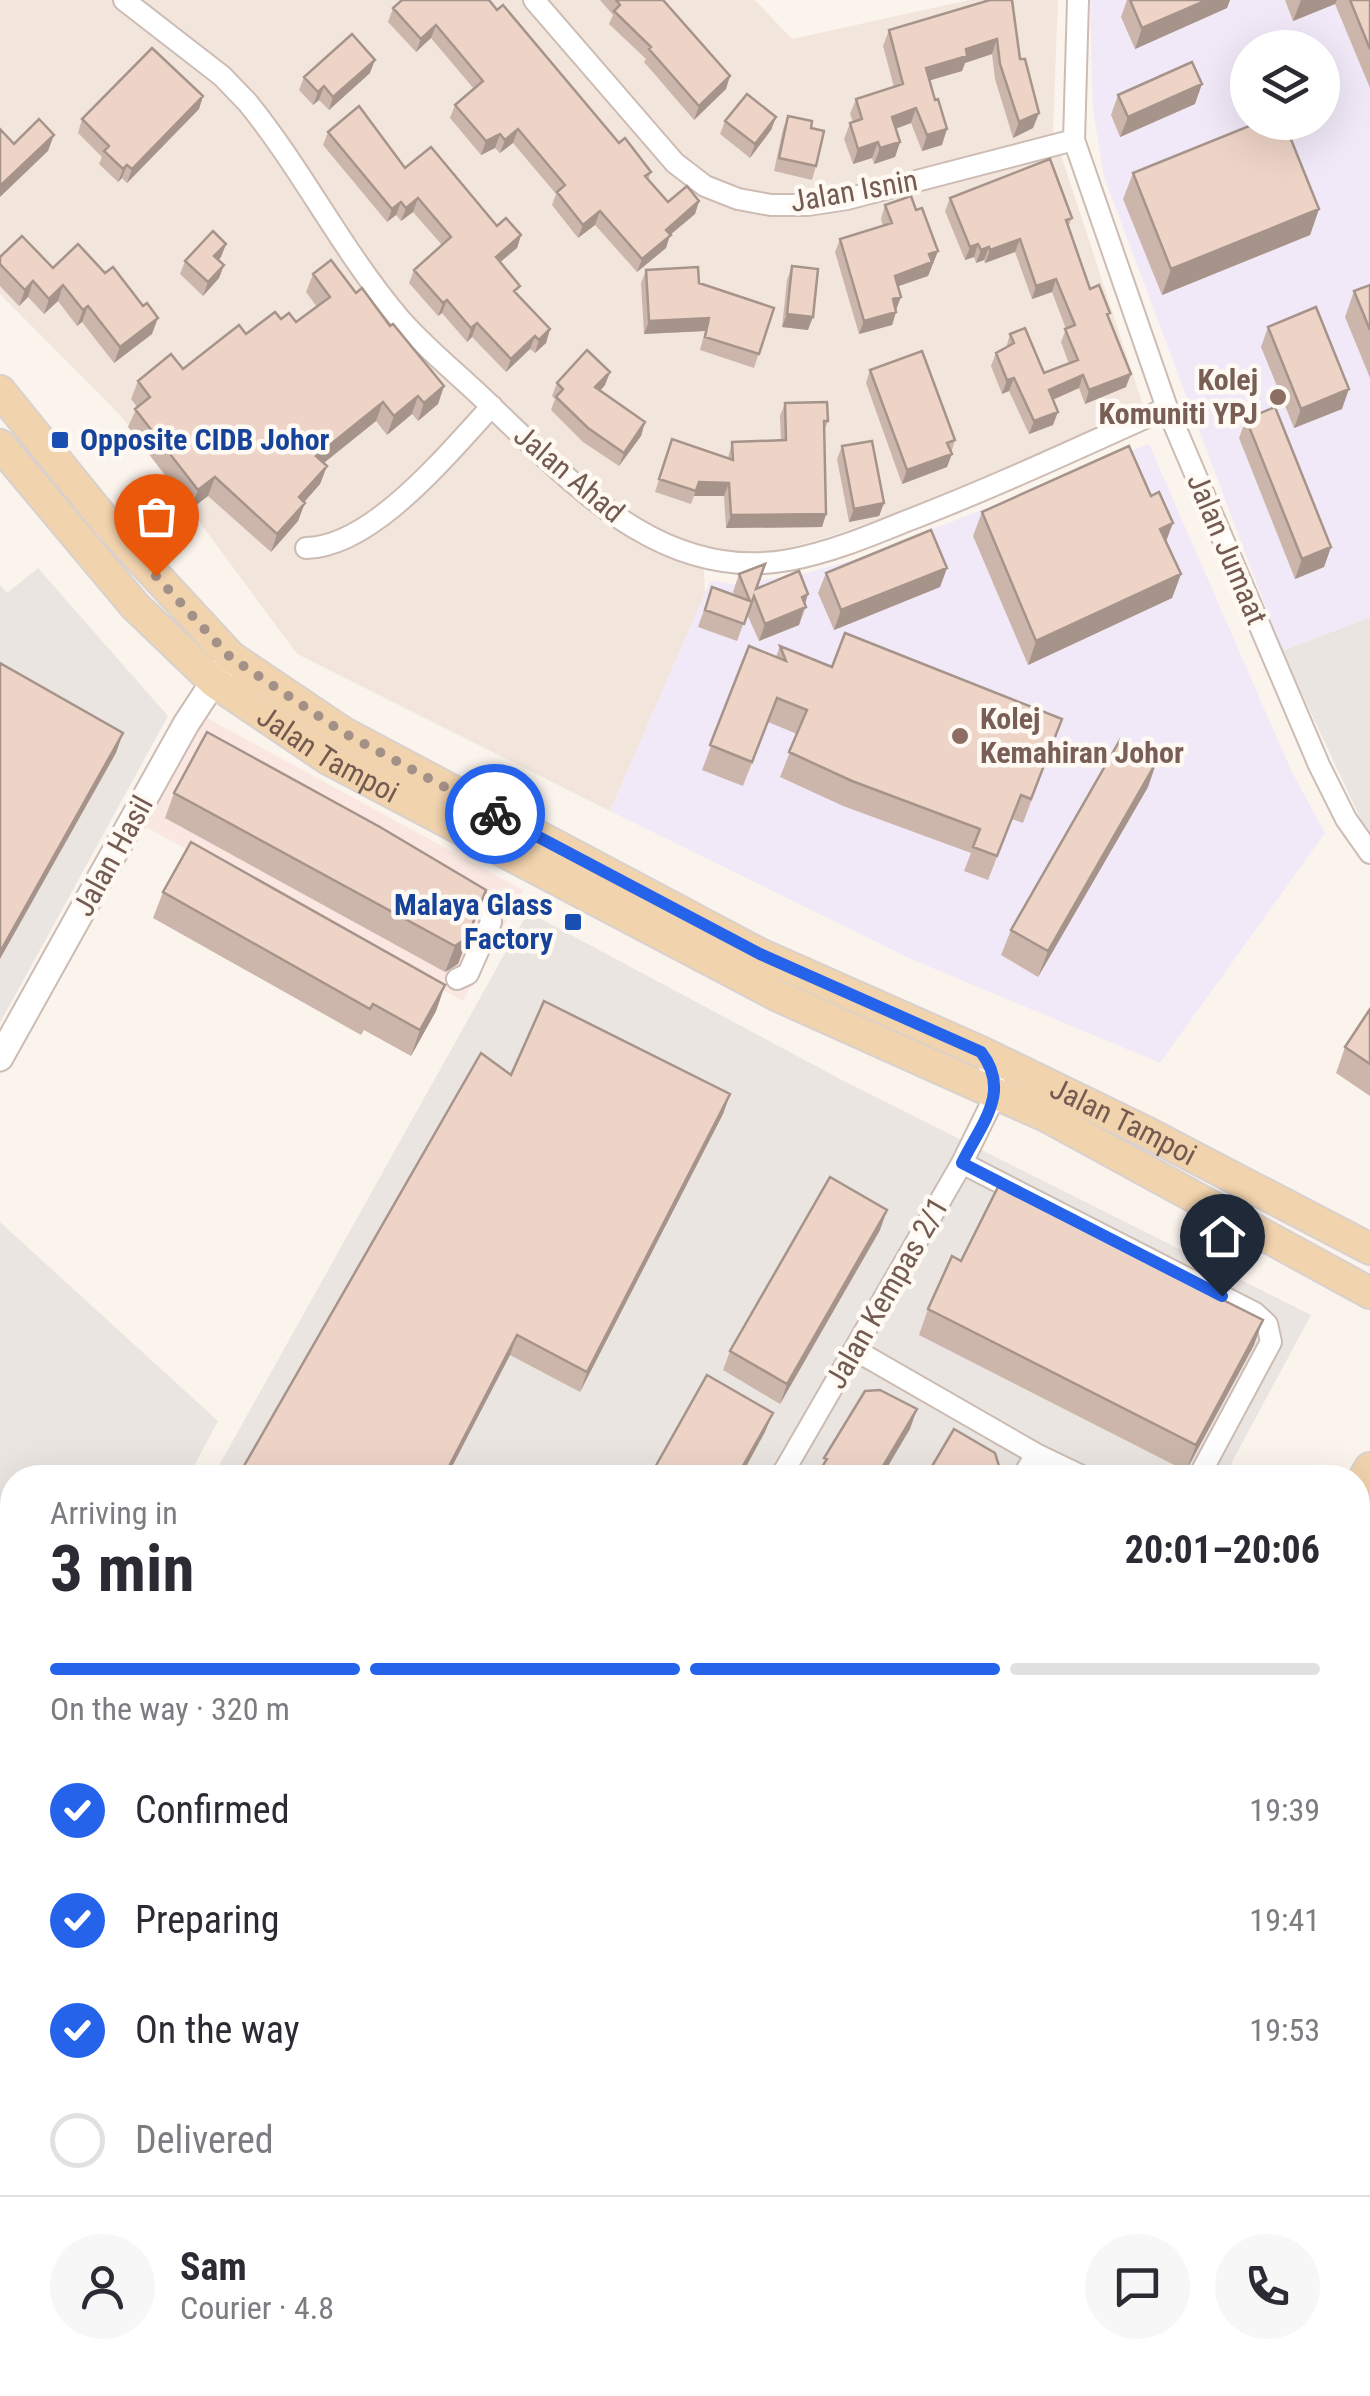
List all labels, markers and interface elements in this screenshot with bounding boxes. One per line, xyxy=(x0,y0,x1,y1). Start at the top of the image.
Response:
map controls xyxy=(1230,30,1340,140)
button: layers xyxy=(1230,30,1340,140)
street label: Jalan Isnin xyxy=(788,162,920,219)
place label: Kolej Komuniti YPJ xyxy=(1099,362,1258,431)
marker: Kolej Komuniti YPJ xyxy=(1267,386,1289,408)
street label: Jalan Ahad xyxy=(507,418,631,530)
place label: Opposite CIDB Johor xyxy=(80,422,330,457)
marker: Opposite CIDB Johor xyxy=(49,429,71,451)
street label: Jalan Jumaat xyxy=(1180,468,1275,630)
pin xyxy=(114,474,199,577)
icon: bag xyxy=(129,489,184,544)
street label: Jalan Tampoi xyxy=(251,698,405,810)
place label: Kolej Kemahiran Johor xyxy=(980,701,1184,770)
marker: Kolej Kemahiran Johor xyxy=(949,725,971,747)
courier xyxy=(445,764,545,864)
icon: bike xyxy=(468,787,523,842)
street label: Jalan Hasil xyxy=(65,790,160,922)
place label: Malaya Glass Factory xyxy=(394,887,554,956)
marker: Malaya Glass Factory xyxy=(562,911,584,933)
street label: Jalan Tampoi xyxy=(1045,1070,1203,1172)
street label: Jalan Kempas 2/1 xyxy=(818,1191,955,1394)
pin xyxy=(1180,1194,1265,1297)
icon: home xyxy=(1195,1209,1250,1264)
text: Arriving in xyxy=(50,1494,178,1532)
text: 20:01–20:06 xyxy=(1125,1528,1320,1572)
text: 3 min xyxy=(50,1531,194,1607)
text: On the way · 320 m xyxy=(50,1690,290,1728)
icon: check xyxy=(50,1783,105,1838)
text: Confirmed xyxy=(135,1788,290,1832)
text: 19:39 xyxy=(1249,1791,1320,1829)
icon: check xyxy=(50,1893,105,1948)
text: Preparing xyxy=(135,1898,280,1942)
text: 19:41 xyxy=(1249,1901,1320,1939)
icon: check xyxy=(50,2003,105,2058)
text: On the way xyxy=(135,2008,300,2052)
text: 19:53 xyxy=(1249,2011,1320,2049)
text: Delivered xyxy=(135,2118,274,2162)
button: person xyxy=(50,2234,155,2339)
button: chat xyxy=(1085,2234,1190,2339)
button: phone xyxy=(1215,2234,1320,2339)
text: Sam xyxy=(180,2245,247,2289)
text: Courier · 4.8 xyxy=(180,2289,334,2327)

